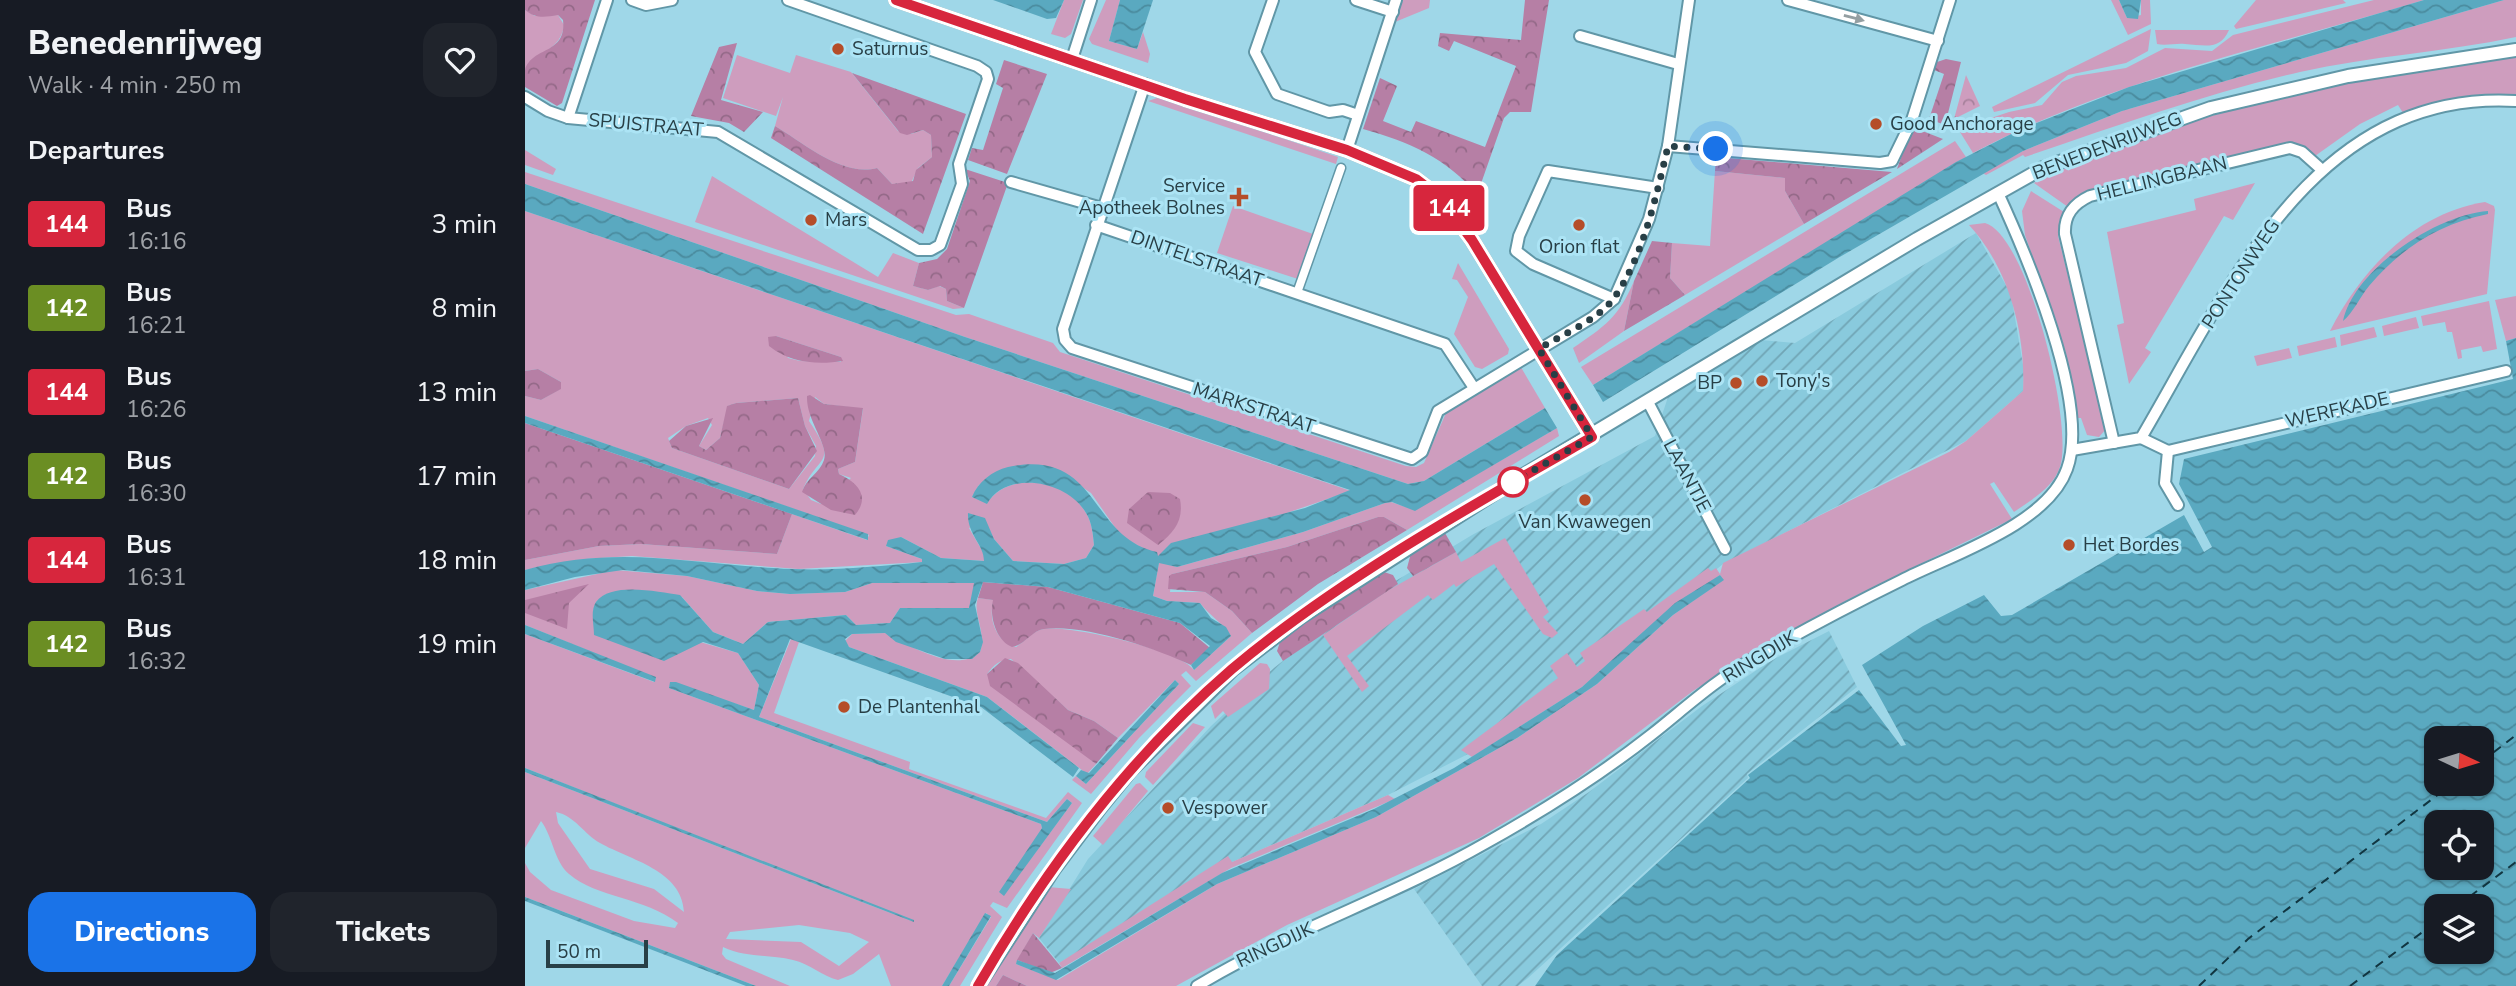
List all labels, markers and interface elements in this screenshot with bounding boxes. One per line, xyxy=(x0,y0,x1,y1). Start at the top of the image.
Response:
one-way arrow xyxy=(1843,13,1865,24)
text: Benedenrijweg xyxy=(28,21,263,66)
button: heart xyxy=(423,23,497,97)
place label: Saturnus xyxy=(852,36,928,62)
marker: Saturnus xyxy=(830,41,846,57)
text: Walk · 4 min · 250 m xyxy=(28,70,241,101)
street label: BENEDENRIJWEG xyxy=(2029,106,2185,186)
street label: SPUISTRAAT xyxy=(587,107,705,143)
place label: Good Anchorage xyxy=(1890,111,2034,137)
marker: Good Anchorage xyxy=(1868,116,1884,132)
your location xyxy=(1698,131,1733,166)
text: Departures xyxy=(28,133,164,168)
street label: HELLINGBAAN xyxy=(2094,150,2230,208)
place label: Service Apotheek Bolnes xyxy=(1078,173,1225,221)
line badge: 144 xyxy=(1409,185,1489,231)
marker: Service Apotheek Bolnes xyxy=(1231,189,1247,205)
text: Bus xyxy=(126,191,172,226)
text: 144 xyxy=(1427,192,1471,224)
text: 3 min xyxy=(432,207,497,242)
place label: Mars xyxy=(825,207,867,233)
text: 144 xyxy=(45,208,88,240)
marker: Mars xyxy=(803,212,819,228)
street label: PONTONWEG xyxy=(2196,214,2286,334)
marker: Orion flat xyxy=(1571,217,1587,233)
street label: DINTELSTRAAT xyxy=(1127,224,1267,294)
text: 16:16 xyxy=(126,226,186,257)
place label: Orion flat xyxy=(1539,234,1620,260)
text: Bus xyxy=(126,275,172,310)
text: 8 min xyxy=(432,291,497,326)
text: 142 xyxy=(45,292,88,324)
text: 16:21 xyxy=(126,310,186,341)
text: Bus xyxy=(126,359,172,394)
place label: Tony's xyxy=(1776,368,1830,394)
place label: BP xyxy=(1697,370,1722,396)
marker: Tony's xyxy=(1754,373,1770,389)
text: 13 min xyxy=(416,375,497,410)
marker: BP xyxy=(1728,375,1744,391)
text: 144 xyxy=(45,376,88,408)
street label: MARKSTRAAT xyxy=(1189,376,1319,440)
street label: WERFKADE xyxy=(2283,385,2391,435)
text: 16:26 xyxy=(126,394,186,425)
street label: LAANTJE xyxy=(1657,435,1717,517)
text: Bus xyxy=(126,443,172,478)
text: 17 min xyxy=(416,459,497,494)
text: 142 xyxy=(45,460,88,492)
unlabelled marker xyxy=(1498,467,1528,497)
text: 16:30 xyxy=(126,478,186,509)
marker: Van Kwawegen xyxy=(1577,492,1593,508)
place label: Van Kwawegen xyxy=(1518,509,1651,535)
text: Bus xyxy=(126,527,172,562)
place label: Het Bordes xyxy=(2083,532,2180,558)
marker: Het Bordes xyxy=(2061,537,2077,553)
text: 18 min xyxy=(416,543,497,578)
text: 144 xyxy=(45,544,88,576)
text: 16:31 xyxy=(126,562,186,593)
text: Bus xyxy=(126,611,172,646)
street label: RINGDIJK xyxy=(1718,624,1803,689)
text: 19 min xyxy=(416,627,497,662)
text: 142 xyxy=(45,628,88,660)
text: 16:32 xyxy=(126,646,186,677)
place label: De Plantenhal xyxy=(858,694,980,720)
marker: De Plantenhal xyxy=(836,699,852,715)
north arrow xyxy=(2424,726,2494,796)
map controls xyxy=(2424,726,2494,964)
place label: Vespower xyxy=(1181,795,1268,821)
marker: Vespower xyxy=(1160,800,1176,816)
button: locate xyxy=(2424,810,2494,880)
button: Directions xyxy=(28,892,256,972)
button: Tickets xyxy=(270,892,497,972)
button: layers xyxy=(2424,894,2494,964)
street label: RINGDIJK xyxy=(1232,915,1319,974)
scale bar xyxy=(546,937,647,969)
text: 50 m xyxy=(557,939,601,965)

